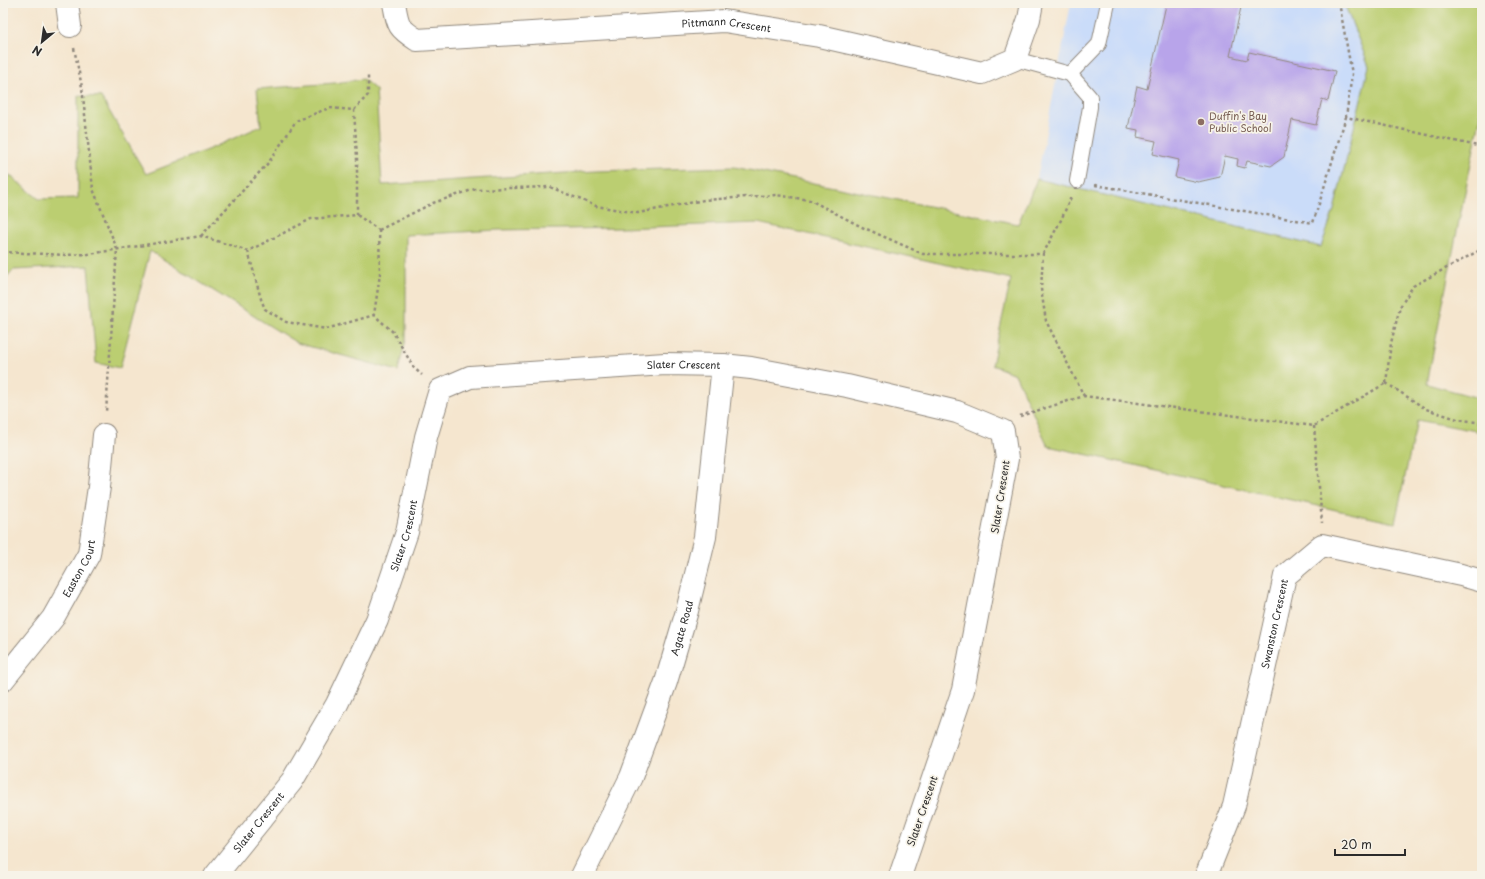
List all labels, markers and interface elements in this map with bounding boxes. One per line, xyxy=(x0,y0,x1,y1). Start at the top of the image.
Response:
street label: Pittmann Crescent xyxy=(681,13,772,35)
north arrow xyxy=(22,22,62,62)
text: N xyxy=(29,41,45,61)
place label: Duffin's Bay Public School xyxy=(1209,108,1272,135)
marker: Duffin's Bay Public School xyxy=(1196,117,1206,127)
street label: Slater Crescent xyxy=(646,356,721,372)
street label: Slater Crescent xyxy=(986,459,1013,535)
street label: Slater Crescent xyxy=(386,498,420,574)
street label: Easton Court xyxy=(58,539,98,600)
street label: Swanston Crescent xyxy=(1257,577,1291,670)
street label: Agate Road xyxy=(666,599,696,657)
street label: Slater Crescent xyxy=(902,773,941,848)
street label: Slater Crescent xyxy=(229,789,287,856)
scale bar xyxy=(1335,831,1405,857)
text: 20 m xyxy=(1341,835,1372,853)

